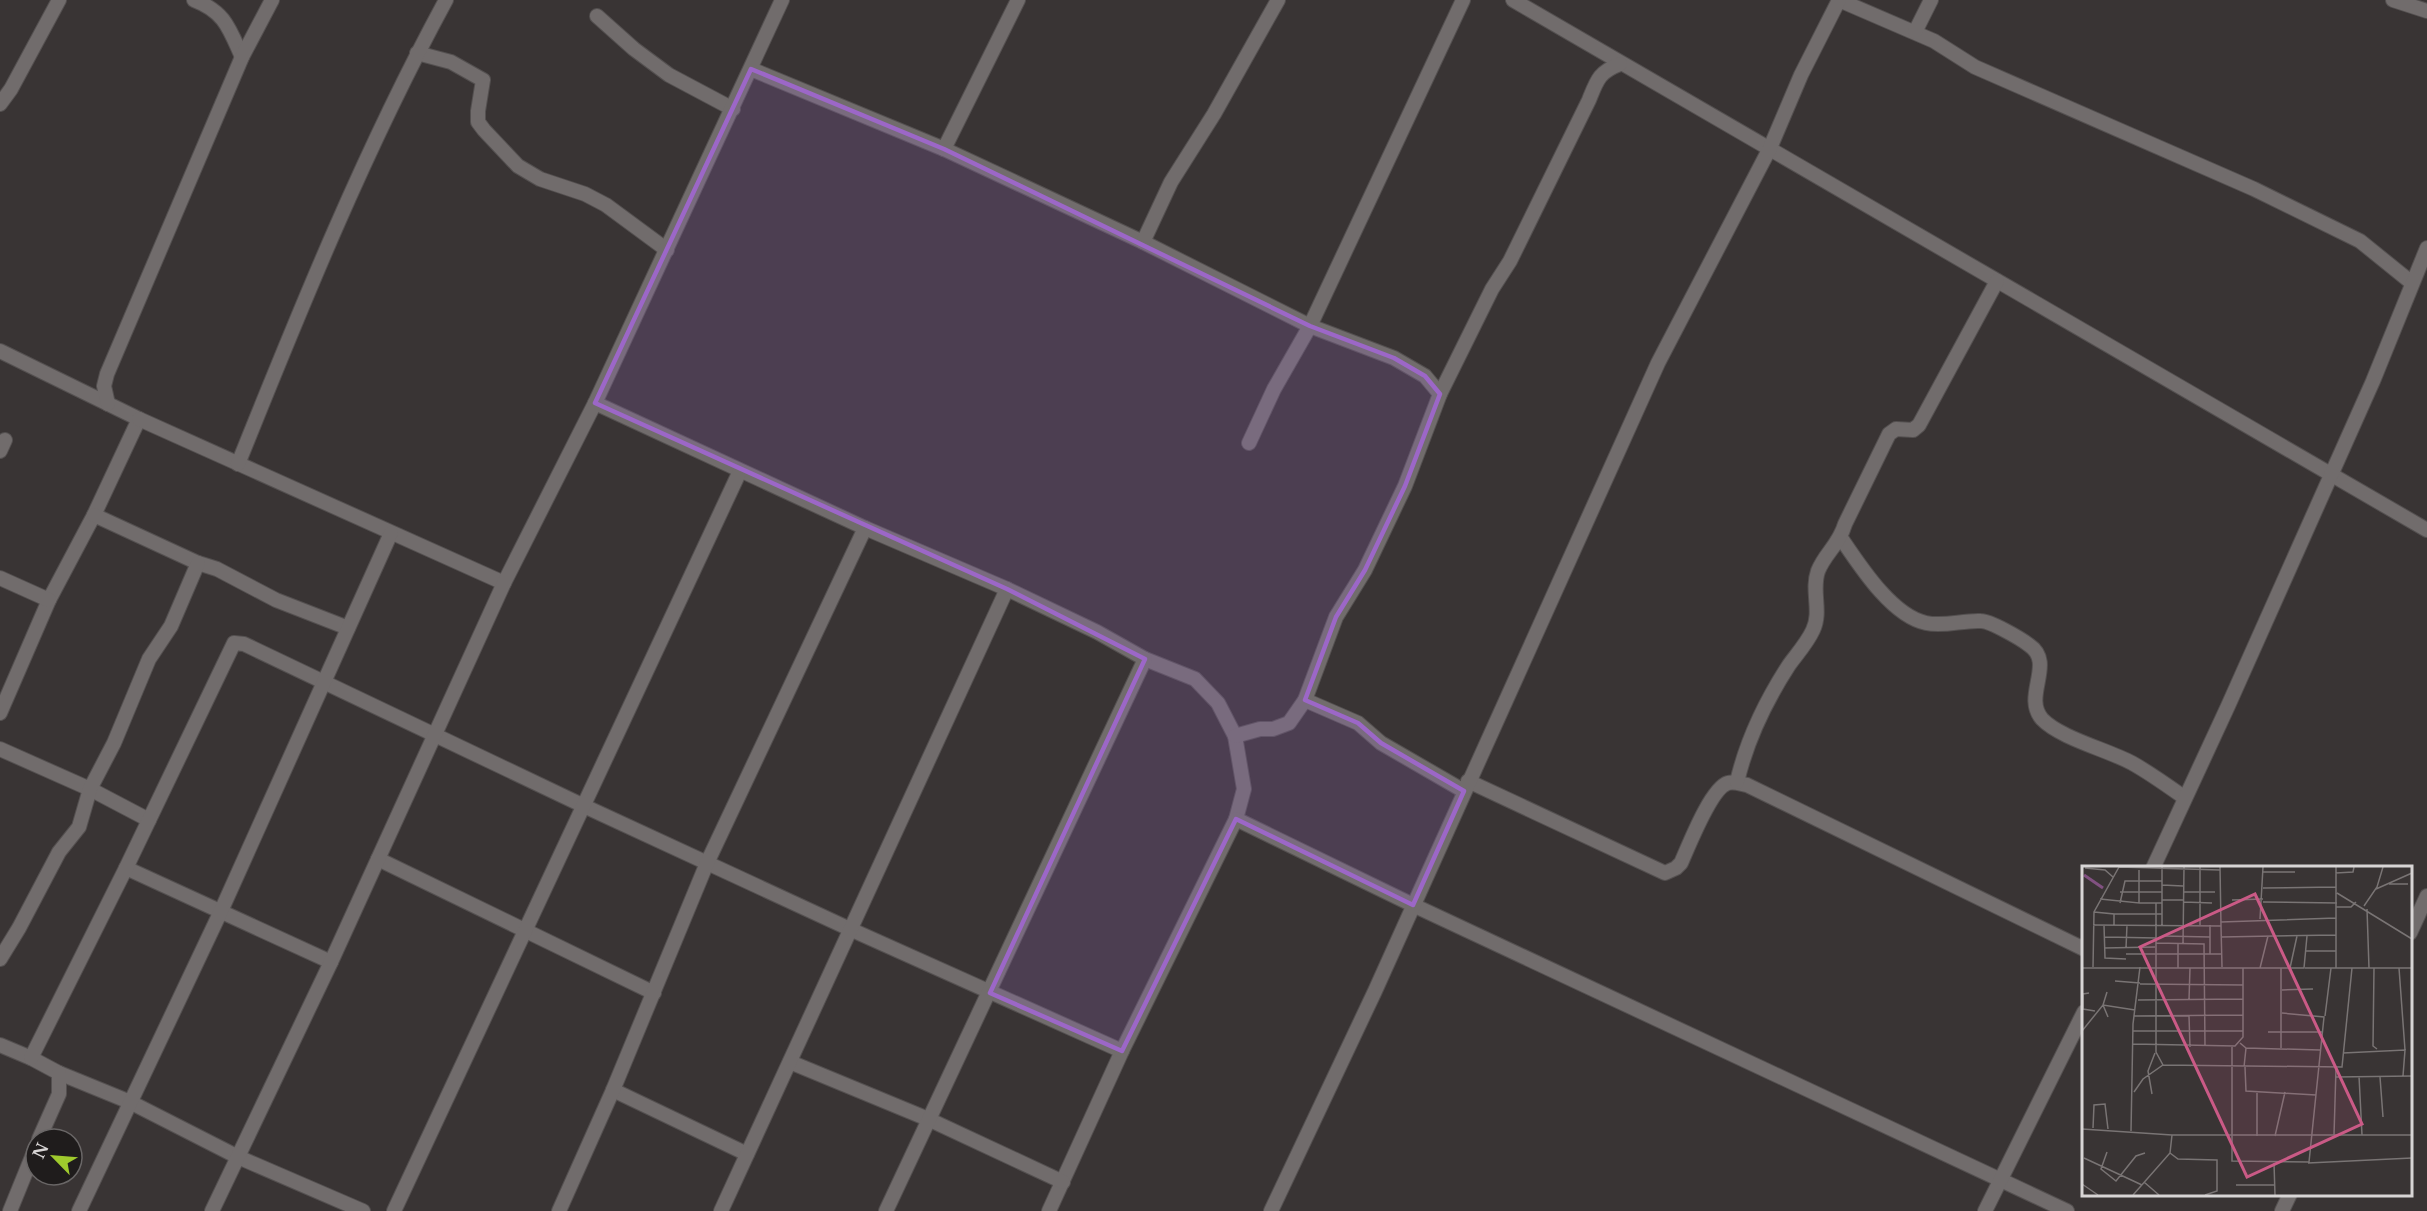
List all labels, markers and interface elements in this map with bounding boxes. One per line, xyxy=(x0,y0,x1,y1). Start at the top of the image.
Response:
inset map xyxy=(2082,866,2412,1196)
north arrow xyxy=(24,1127,84,1187)
text: N xyxy=(28,1140,53,1162)

